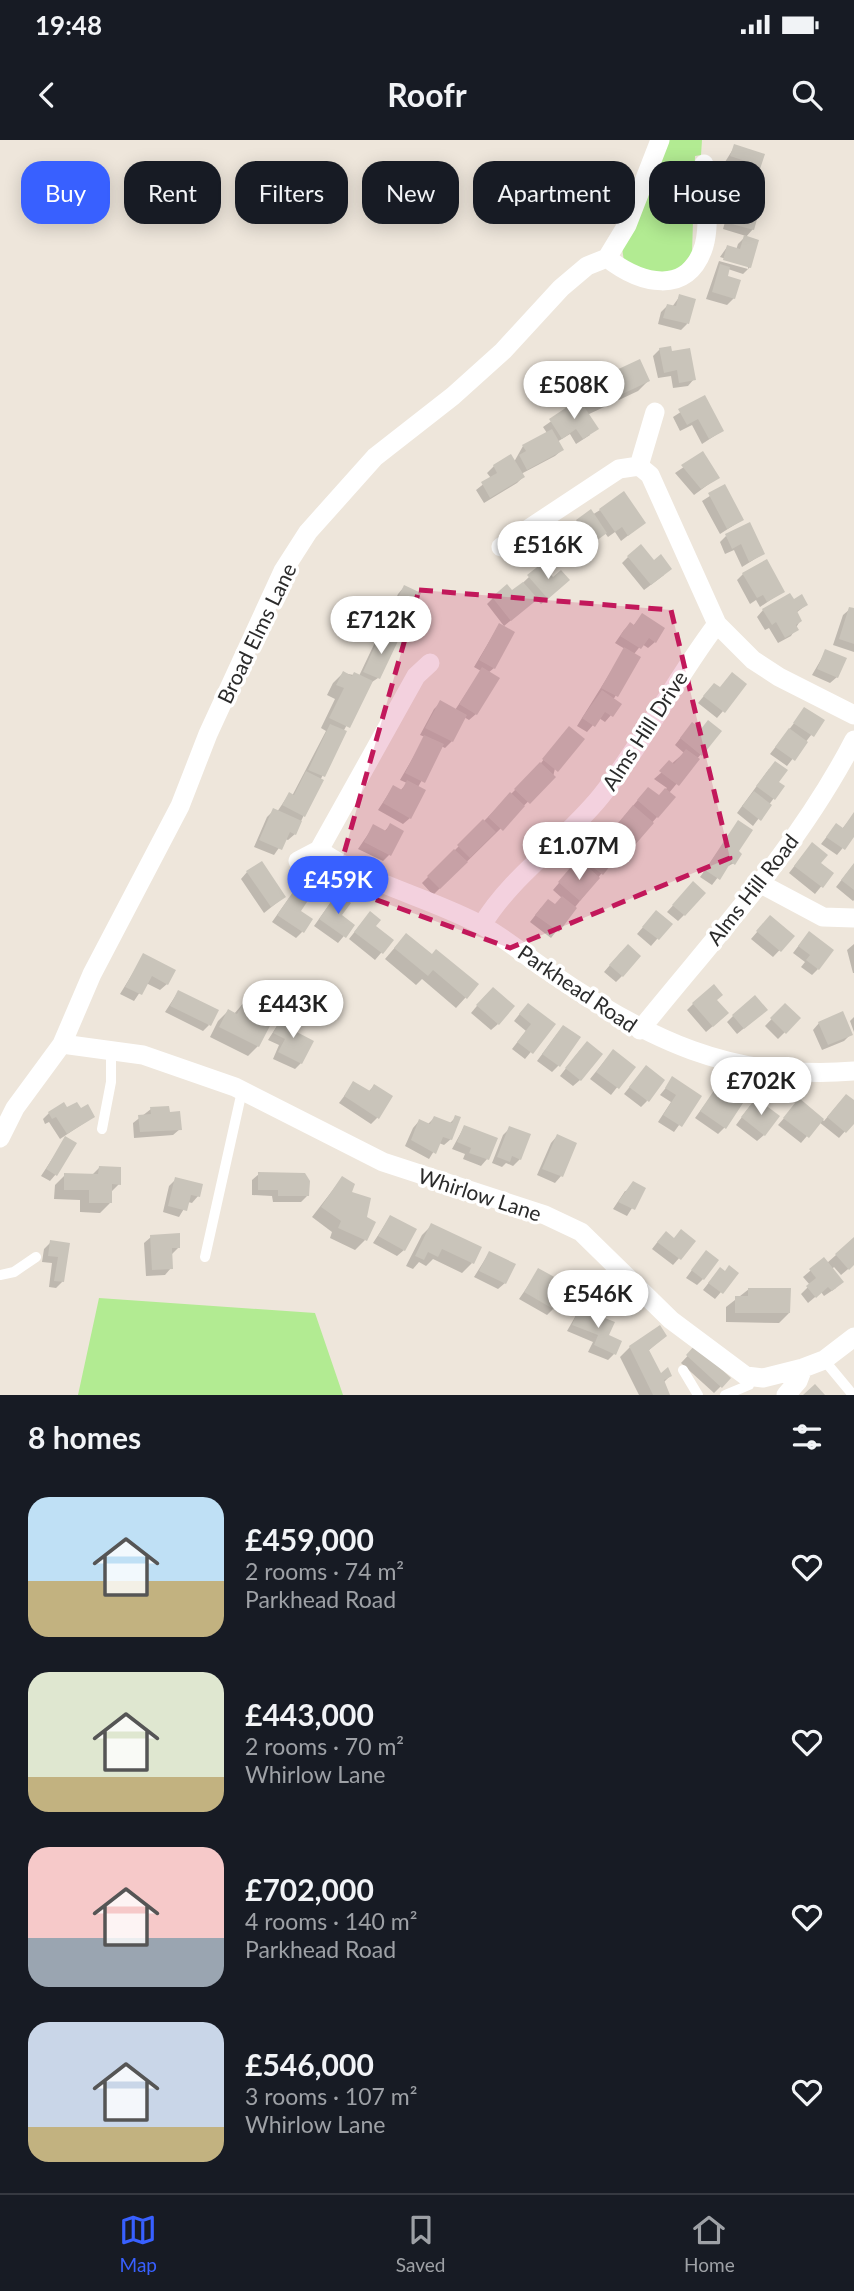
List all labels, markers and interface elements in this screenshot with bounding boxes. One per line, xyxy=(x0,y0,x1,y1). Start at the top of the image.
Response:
text: 19:48 xyxy=(35,9,102,41)
text: Roofr xyxy=(387,75,467,114)
icon: back xyxy=(28,76,66,114)
icon: search xyxy=(788,76,826,114)
chip: Buy xyxy=(21,161,110,224)
chip: Rent xyxy=(124,161,221,224)
chip: Filters xyxy=(235,161,348,224)
chip: New xyxy=(362,161,459,224)
chip: Apartment xyxy=(473,161,635,224)
chip: House xyxy=(649,161,765,224)
pin: £508K xyxy=(525,362,623,421)
text: £508K xyxy=(539,370,609,398)
pin: £516K xyxy=(499,522,597,581)
text: £516K xyxy=(513,530,583,558)
street label: Broad Elms Lane xyxy=(211,559,301,707)
pin: £712K xyxy=(332,596,430,656)
text: £712K xyxy=(346,605,416,633)
street label: Alms Hill Drive xyxy=(596,666,692,794)
pin: £1.07M xyxy=(522,822,636,882)
street label: Alms Hill Road xyxy=(701,829,803,949)
text: £1.07M xyxy=(539,831,619,859)
pin: £459K xyxy=(289,856,387,916)
text: £459K xyxy=(303,865,373,893)
street label: Parkhead Road xyxy=(514,939,642,1037)
pin: £443K xyxy=(244,981,342,1040)
text: £443K xyxy=(258,989,328,1017)
pin: £702K xyxy=(712,1058,810,1117)
text: £702K xyxy=(726,1066,796,1094)
street label: Whirlow Lane xyxy=(415,1162,545,1226)
pin: £546K xyxy=(549,1270,647,1330)
text: £546K xyxy=(563,1279,633,1307)
icon: filters xyxy=(788,1418,826,1456)
text: 8 homes xyxy=(28,1419,141,1455)
text: £459,000 xyxy=(245,1521,374,1557)
icon: home xyxy=(84,1525,168,1609)
icon: heart xyxy=(788,1548,826,1586)
text: 2 rooms · 74 m² xyxy=(245,1557,404,1585)
text: Parkhead Road xyxy=(245,1585,396,1613)
text: £443,000 xyxy=(245,1696,374,1732)
icon: home xyxy=(84,1700,168,1784)
icon: heart xyxy=(788,1723,826,1761)
text: 2 rooms · 70 m² xyxy=(245,1732,404,1760)
text: Whirlow Lane xyxy=(245,1760,385,1788)
text: £702,000 xyxy=(245,1871,374,1907)
icon: home xyxy=(84,1875,168,1959)
icon: heart xyxy=(788,1898,826,1936)
text: 4 rooms · 140 m² xyxy=(245,1907,417,1935)
text: Parkhead Road xyxy=(245,1935,396,1963)
text: £546,000 xyxy=(245,2046,374,2082)
icon: home xyxy=(84,2050,168,2134)
icon: heart xyxy=(788,2073,826,2111)
text: 3 rooms · 107 m² xyxy=(245,2082,417,2110)
text: Whirlow Lane xyxy=(245,2110,385,2138)
tab: Map xyxy=(119,2211,157,2276)
tab: Saved xyxy=(396,2211,445,2276)
tab: Home xyxy=(684,2211,735,2276)

